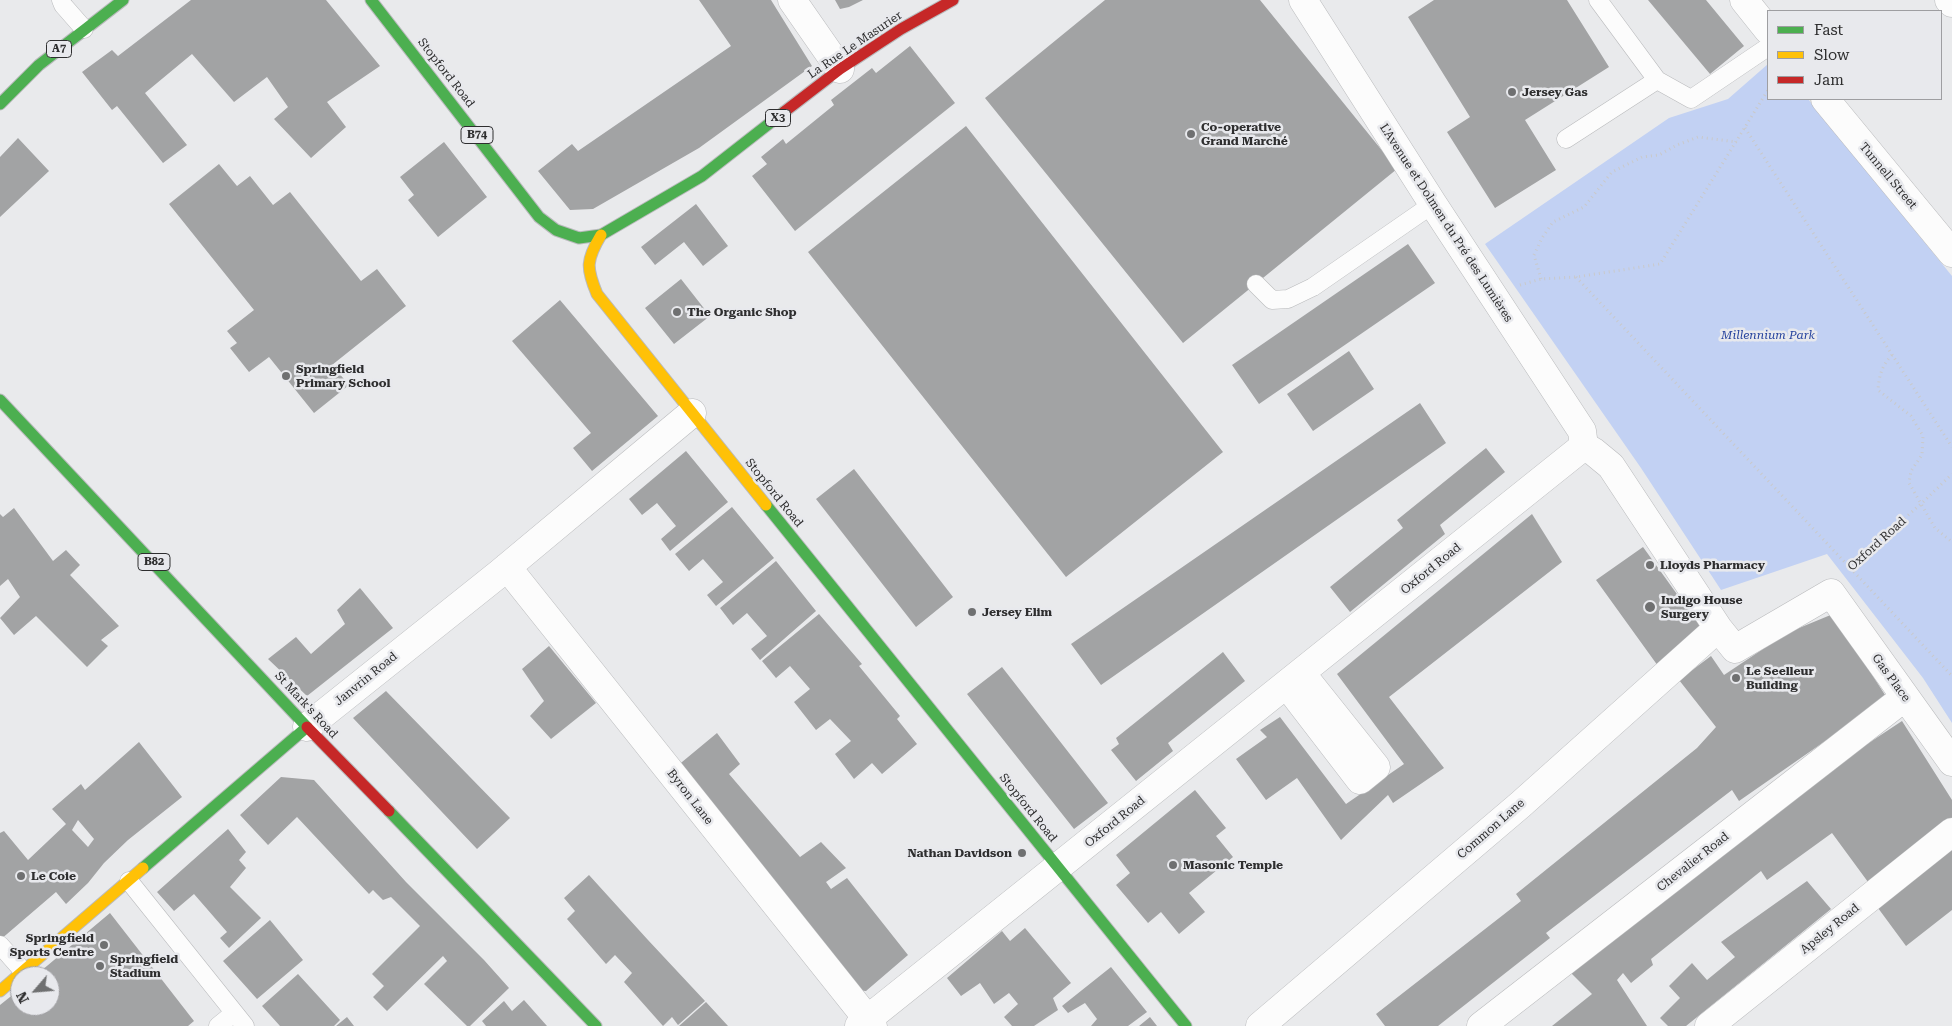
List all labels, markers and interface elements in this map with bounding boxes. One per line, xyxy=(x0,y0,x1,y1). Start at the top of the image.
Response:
street label: La Rue Le Masurier xyxy=(805,8,905,82)
legend xyxy=(1767,10,1942,100)
text: Fast xyxy=(1814,21,1843,39)
street label: Stopford Road xyxy=(415,36,477,110)
road number: A7 xyxy=(46,41,72,58)
text: Slow xyxy=(1814,46,1849,64)
text: Jam xyxy=(1814,71,1844,89)
place label: Jersey Gas xyxy=(1522,85,1588,99)
marker: Jersey Gas xyxy=(1506,86,1518,98)
road number: X3 xyxy=(766,110,790,126)
place label: Co-operative Grand Marché xyxy=(1201,120,1288,148)
street label: L'Avenue et Dolmen du Pré des Lumières xyxy=(1376,121,1516,325)
road number: B74 xyxy=(461,126,493,144)
marker: Co-operative Grand Marché xyxy=(1185,128,1197,140)
street label: Tunnell Street xyxy=(1856,140,1920,212)
place label: The Organic Shop xyxy=(687,305,797,319)
marker: The Organic Shop xyxy=(671,306,683,318)
park label: Millennium Park xyxy=(1721,328,1815,342)
place label: Springfield Primary School xyxy=(296,362,391,390)
marker: Springfield Primary School xyxy=(280,370,292,382)
street label: Stopford Road xyxy=(742,456,806,530)
street label: Oxford Road xyxy=(1845,514,1909,574)
street label: Oxford Road xyxy=(1398,540,1464,598)
road number: B82 xyxy=(138,554,170,570)
place label: Lloyds Pharmacy xyxy=(1660,558,1765,572)
marker: Lloyds Pharmacy xyxy=(1644,559,1656,571)
place label: Indigo House Surgery xyxy=(1661,593,1743,621)
marker: Indigo House Surgery xyxy=(1643,600,1657,614)
place label: Jersey Elim xyxy=(982,605,1052,619)
marker: Jersey Elim xyxy=(966,606,978,618)
street label: Janvrin Road xyxy=(332,649,400,709)
street label: Gas Place xyxy=(1869,651,1913,705)
place label: Le Seelleur Building xyxy=(1746,664,1814,692)
street label: St Mark's Road xyxy=(271,669,341,741)
marker: Le Seelleur Building xyxy=(1730,672,1742,684)
street label: Byron Lane xyxy=(664,766,716,828)
street label: Stopford Road xyxy=(996,771,1060,845)
street label: Oxford Road xyxy=(1082,793,1148,851)
street label: Common Lane xyxy=(1454,796,1528,862)
street label: Chevalier Road xyxy=(1654,829,1732,895)
place label: Nathan Davidson xyxy=(907,846,1012,860)
marker: Nathan Davidson xyxy=(1016,847,1028,859)
place label: Masonic Temple xyxy=(1183,858,1283,872)
marker: Masonic Temple xyxy=(1167,859,1179,871)
place label: Le Coie xyxy=(31,869,76,883)
marker: Le Coie xyxy=(15,870,27,882)
street label: Apsley Road xyxy=(1798,901,1862,957)
place label: Springfield Sports Centre xyxy=(10,931,94,959)
marker: Springfield Sports Centre xyxy=(98,939,110,951)
place label: Springfield Stadium xyxy=(110,952,178,980)
marker: Springfield Stadium xyxy=(94,960,106,972)
north arrow xyxy=(10,966,60,1016)
text: N xyxy=(13,989,32,1006)

